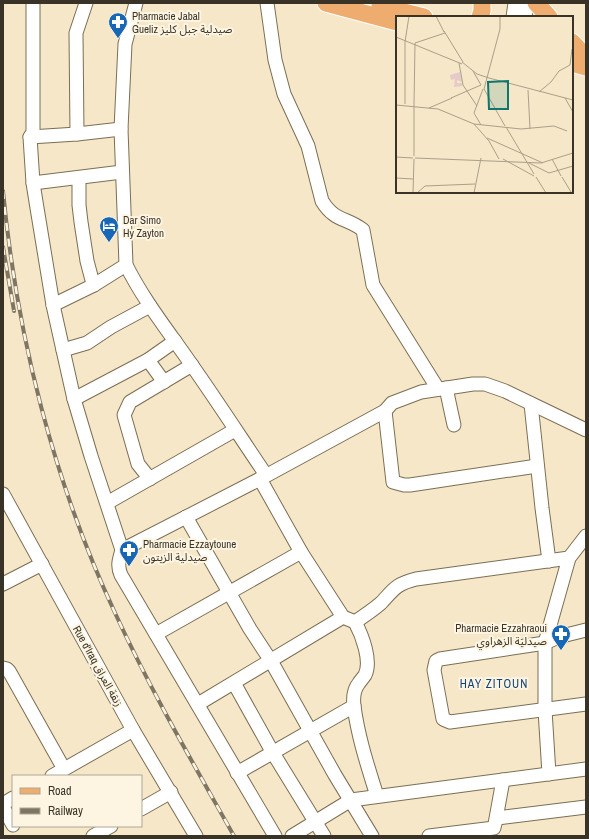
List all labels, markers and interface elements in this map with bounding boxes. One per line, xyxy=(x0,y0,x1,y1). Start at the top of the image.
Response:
place label: Pharmacie Jabal Gueliz صيدلية جبل كليز xyxy=(132,9,232,36)
pharmacy icon: Pharmacie Jabal Gueliz صيدلية جبل كليز xyxy=(107,11,129,39)
inset map xyxy=(396,16,573,193)
place label: Dar Simo Hy Zayton xyxy=(123,213,164,240)
hotel icon: Dar Simo Hy Zayton xyxy=(98,215,120,243)
place label: Pharmacie Ezzaytoune صيدلية الزيتون xyxy=(143,537,236,564)
pharmacy icon: Pharmacie Ezzaytoune صيدلية الزيتون xyxy=(118,539,140,567)
place label: Pharmacie Ezzahraoui صيدلية الزهراوي xyxy=(455,621,547,651)
street label: Rue d'Iraq زنقة العراق xyxy=(70,623,126,709)
pharmacy icon: Pharmacie Ezzahraoui صيدلية الزهراوي xyxy=(550,623,572,651)
district label: HAY ZITOUN xyxy=(460,676,528,692)
legend xyxy=(12,775,142,827)
text: Road xyxy=(48,783,72,799)
text: Railway xyxy=(48,803,83,819)

